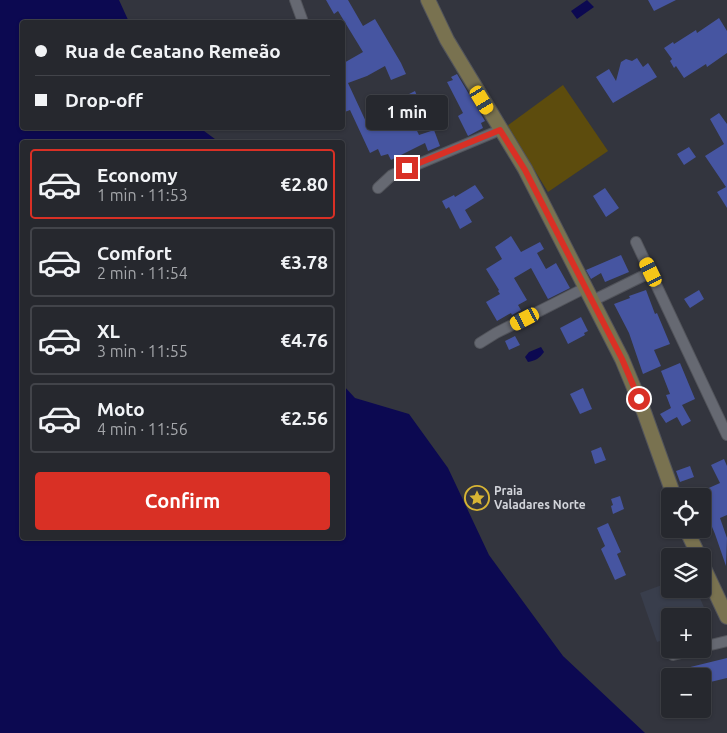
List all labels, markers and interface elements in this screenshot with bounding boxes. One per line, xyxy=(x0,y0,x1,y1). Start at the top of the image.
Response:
text: Rua de Ceatano Remeão xyxy=(65,40,281,62)
car xyxy=(467,83,496,117)
text: Drop-off xyxy=(65,89,143,111)
callout: 1 min xyxy=(366,96,448,130)
text: 1 min xyxy=(387,103,427,121)
route end xyxy=(396,157,418,179)
icon: car xyxy=(37,162,82,207)
text: Economy xyxy=(97,164,178,186)
text: €2.80 xyxy=(280,173,328,195)
text: 1 min · 11:53 xyxy=(97,186,188,204)
icon: car xyxy=(37,240,82,285)
text: Comfort xyxy=(97,242,172,264)
text: €3.78 xyxy=(280,251,328,273)
car xyxy=(637,255,664,289)
text: 2 min · 11:54 xyxy=(97,264,188,282)
car xyxy=(508,306,541,332)
icon: car xyxy=(37,318,82,363)
text: XL xyxy=(97,320,120,342)
text: €4.76 xyxy=(280,329,328,351)
text: 3 min · 11:55 xyxy=(97,342,188,360)
route start xyxy=(628,388,650,410)
icon: car xyxy=(37,396,82,441)
text: Moto xyxy=(97,398,145,420)
text: €2.56 xyxy=(280,407,328,429)
text: 4 min · 11:56 xyxy=(97,420,188,438)
button: Confirm xyxy=(35,472,330,530)
place label: Praia Valadares Norte xyxy=(494,484,586,511)
place icon: Praia Valadares Norte xyxy=(464,485,490,511)
map controls xyxy=(661,488,711,718)
button: locate xyxy=(661,488,711,538)
button: layers xyxy=(661,548,711,598)
button: + xyxy=(661,608,711,658)
button: − xyxy=(661,668,711,718)

